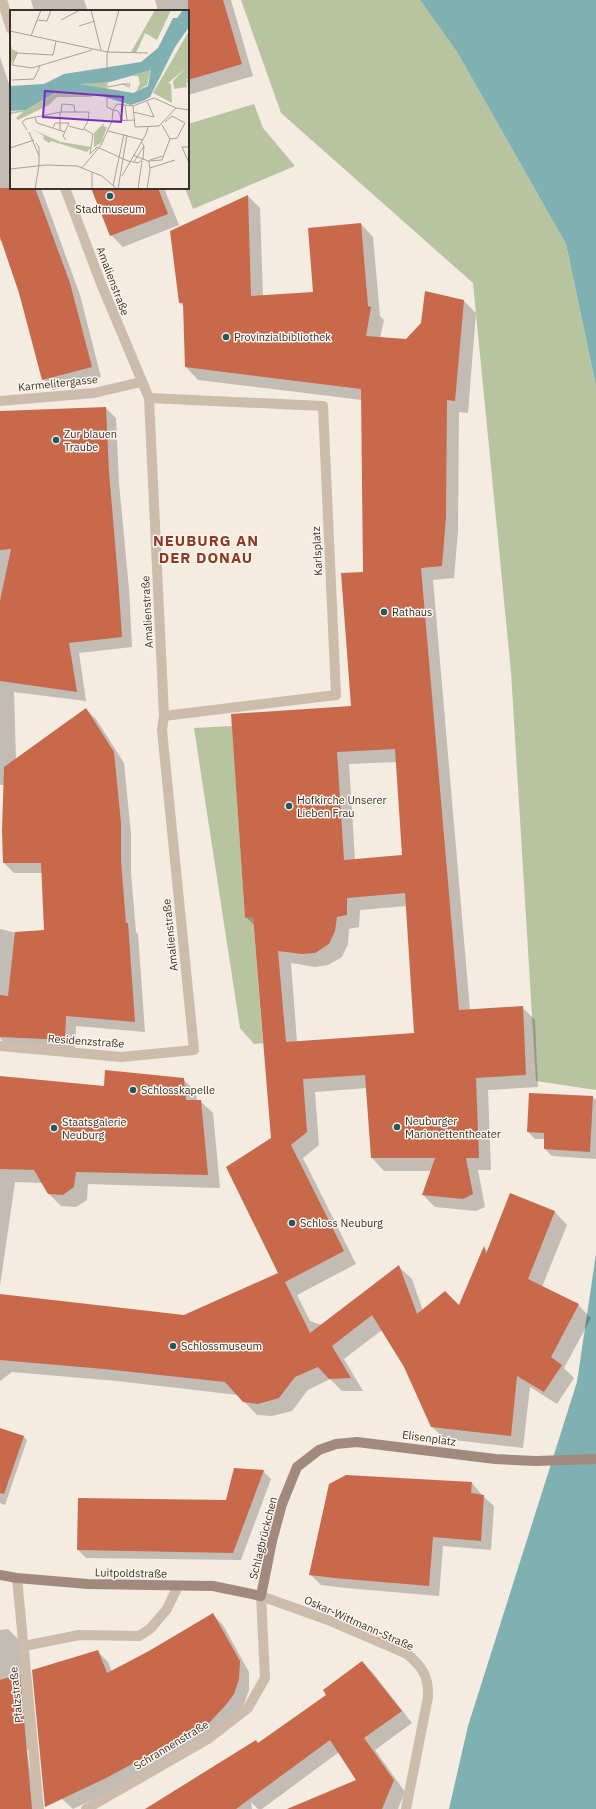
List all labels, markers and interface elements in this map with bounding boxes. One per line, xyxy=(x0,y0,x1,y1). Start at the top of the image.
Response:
inset map xyxy=(10,10,189,189)
marker: Stadtmuseum xyxy=(105,191,115,201)
place label: Stadtmuseum xyxy=(75,202,145,216)
street label: Amalienstraße xyxy=(93,245,133,317)
place label: Provinzialbibliothek xyxy=(234,330,331,344)
marker: Provinzialbibliothek xyxy=(221,332,231,342)
street label: Karmelitergasse xyxy=(17,372,99,394)
place label: Zur blauen Traube xyxy=(64,427,117,454)
marker: Zur blauen Traube xyxy=(51,435,61,445)
street label: Karlsplatz xyxy=(309,526,325,576)
district label: NEUBURG AN DER DONAU xyxy=(153,531,259,567)
street label: Amalienstraße xyxy=(138,575,156,649)
place label: Rathaus xyxy=(392,605,432,619)
marker: Rathaus xyxy=(379,607,389,617)
place label: Hofkirche Unserer Lieben Frau xyxy=(297,793,387,820)
marker: Hofkirche Unserer Lieben Frau xyxy=(284,801,294,811)
street label: Amalienstraße xyxy=(159,898,181,972)
street label: Residenzstraße xyxy=(47,1031,125,1051)
place label: Schlosskapelle xyxy=(141,1083,215,1097)
marker: Schlosskapelle xyxy=(128,1085,138,1095)
place label: Neuburger Marionettentheater xyxy=(405,1114,501,1141)
place label: Staatsgalerie Neuburg xyxy=(62,1115,127,1142)
marker: Neuburger Marionettentheater xyxy=(392,1122,402,1132)
marker: Staatsgalerie Neuburg xyxy=(49,1123,59,1133)
place label: Schloss Neuburg xyxy=(300,1216,383,1230)
marker: Schloss Neuburg xyxy=(287,1218,297,1228)
place label: Schlossmuseum xyxy=(181,1339,262,1353)
marker: Schlossmuseum xyxy=(168,1341,178,1351)
street label: Elisenplatz xyxy=(401,1427,457,1449)
street label: Schlagbrückchen xyxy=(246,1495,280,1581)
street label: Luitpoldstraße xyxy=(95,1565,167,1581)
street label: Oskar-Wittmann-Straße xyxy=(302,1593,416,1653)
street label: Pfalzstraße xyxy=(6,1666,26,1724)
street label: Schrannenstraße xyxy=(131,1717,211,1773)

